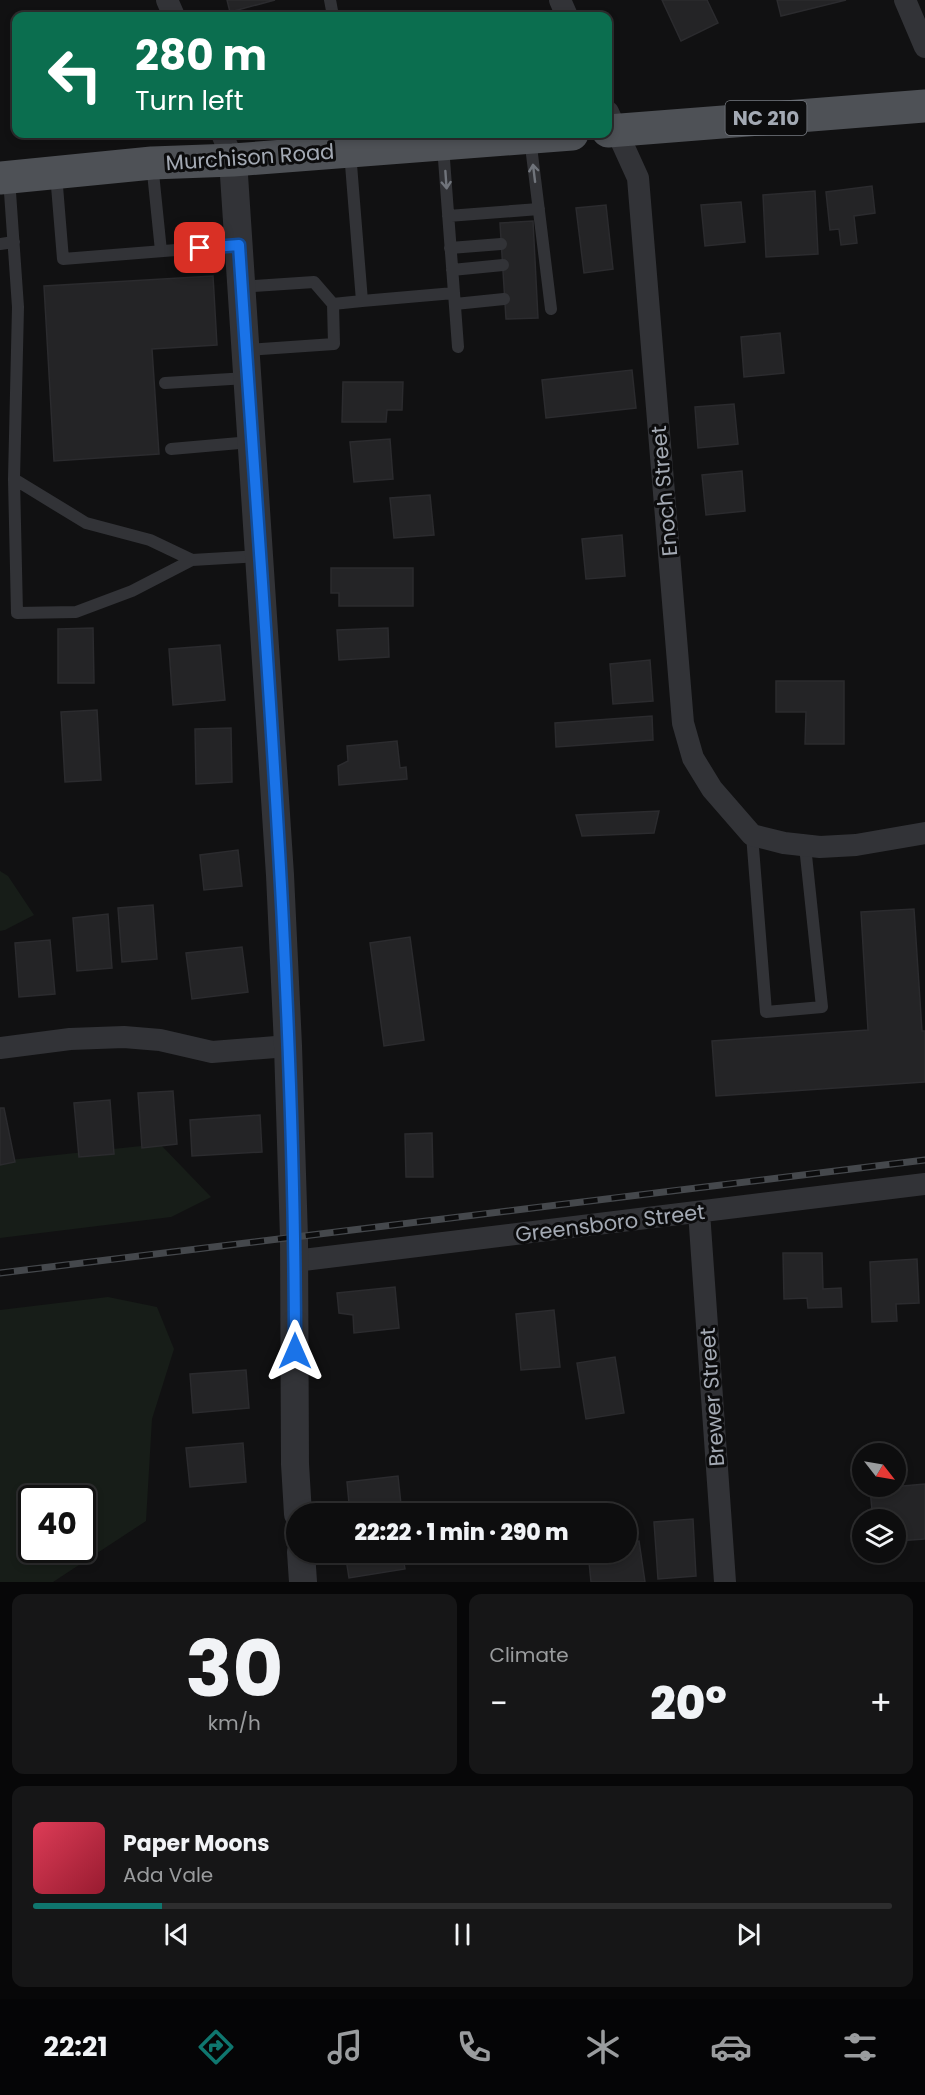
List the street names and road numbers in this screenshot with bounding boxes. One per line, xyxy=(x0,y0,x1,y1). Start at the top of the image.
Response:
road number: NC 210 xyxy=(726,101,807,135)
street label: Murchison Road xyxy=(165,137,335,177)
street label: Enoch Street xyxy=(644,425,684,557)
street label: Greensboro Street xyxy=(514,1197,706,1249)
street label: Brewer Street xyxy=(693,1327,731,1467)

